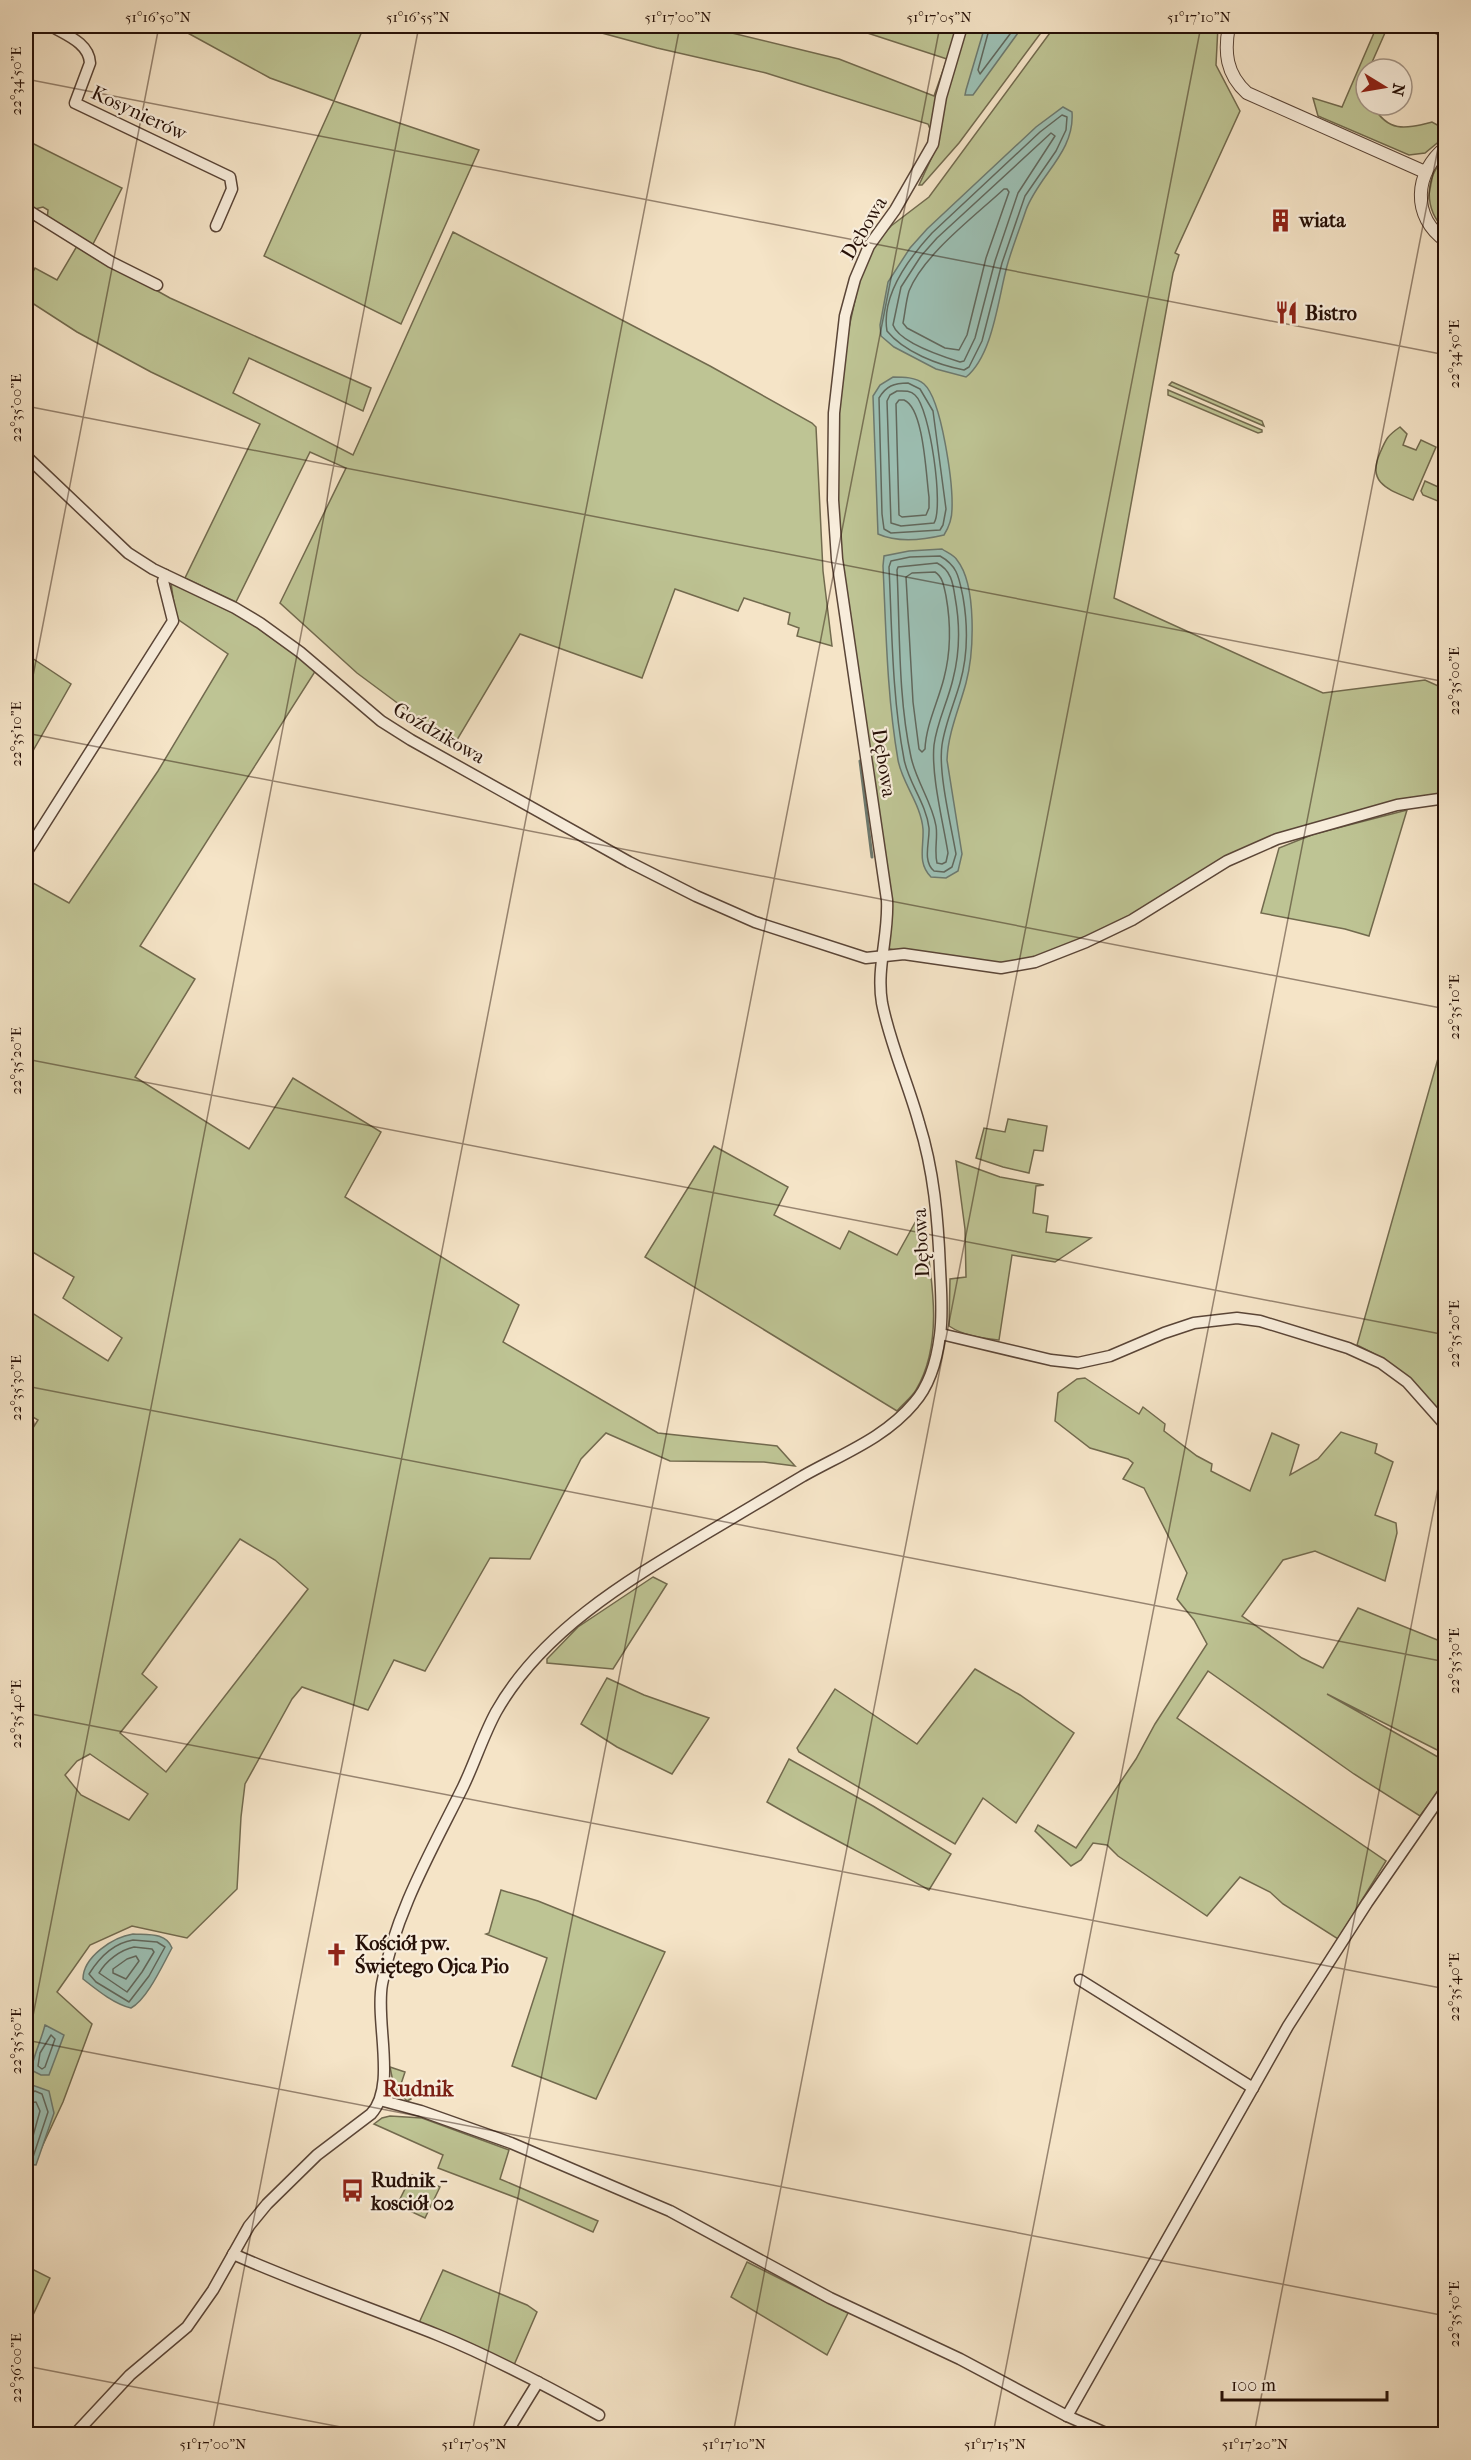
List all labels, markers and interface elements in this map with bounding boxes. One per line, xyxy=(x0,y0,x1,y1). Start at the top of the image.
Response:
text: 51°16'50"N xyxy=(125,8,192,26)
text: 51°16'55"N xyxy=(386,8,451,26)
text: 51°17'00"N xyxy=(645,8,712,26)
text: 51°17'05"N xyxy=(906,8,972,26)
text: 51°17'10"N xyxy=(1167,8,1232,26)
text: 22°34'50"E xyxy=(7,47,25,115)
north arrow xyxy=(1354,57,1414,117)
street label: Kosynierów xyxy=(88,81,191,146)
text: N xyxy=(1388,82,1409,98)
street label: Dębowa xyxy=(836,192,892,264)
building icon: wiata xyxy=(1268,207,1294,233)
place label: wiata xyxy=(1298,209,1346,232)
restaurant icon: Bistro xyxy=(1274,300,1300,326)
place label: Bistro xyxy=(1305,302,1357,325)
text: 22°34'50"E xyxy=(1445,320,1463,388)
text: 22°35'00"E xyxy=(7,374,25,442)
text: 22°35'00"E xyxy=(1445,647,1463,715)
street label: Goździkowa xyxy=(389,697,490,769)
text: 22°35'10"E xyxy=(7,701,25,767)
street label: Dębowa xyxy=(867,727,901,800)
text: 22°35'10"E xyxy=(1445,974,1463,1040)
text: 22°35'20"E xyxy=(7,1027,25,1095)
street label: Dębowa xyxy=(908,1207,934,1278)
text: 22°35'20"E xyxy=(1445,1300,1463,1368)
text: 22°35'30"E xyxy=(7,1355,25,1421)
text: 22°35'30"E xyxy=(1445,1628,1463,1694)
text: 22°35'40"E xyxy=(7,1680,25,1748)
place label: Kościół pw. Świętego Ojca Pio xyxy=(355,1932,509,1979)
church icon: Kościół pw. Świętego Ojca Pio xyxy=(324,1942,350,1968)
text: 22°35'40"E xyxy=(1445,1953,1463,2021)
text: 22°35'50"E xyxy=(7,2008,25,2074)
district label: Rudnik xyxy=(383,2076,454,2102)
place label: Rudnik - kosciół 02 xyxy=(370,2169,454,2215)
bus stop icon: Rudnik - kosciół 02 xyxy=(340,2178,366,2204)
text: 22°35'50"E xyxy=(1445,2281,1463,2347)
text: 22°36'00"E xyxy=(7,2333,25,2403)
scale bar xyxy=(1222,2364,1387,2402)
text: 100 m xyxy=(1231,2375,1276,2396)
text: 51°17'00"N xyxy=(180,2435,247,2453)
text: 51°17'05"N xyxy=(441,2435,507,2453)
text: 51°17'10"N xyxy=(702,2435,767,2453)
text: 51°17'15"N xyxy=(964,2435,1027,2453)
text: 51°17'20"N xyxy=(1222,2435,1289,2453)

